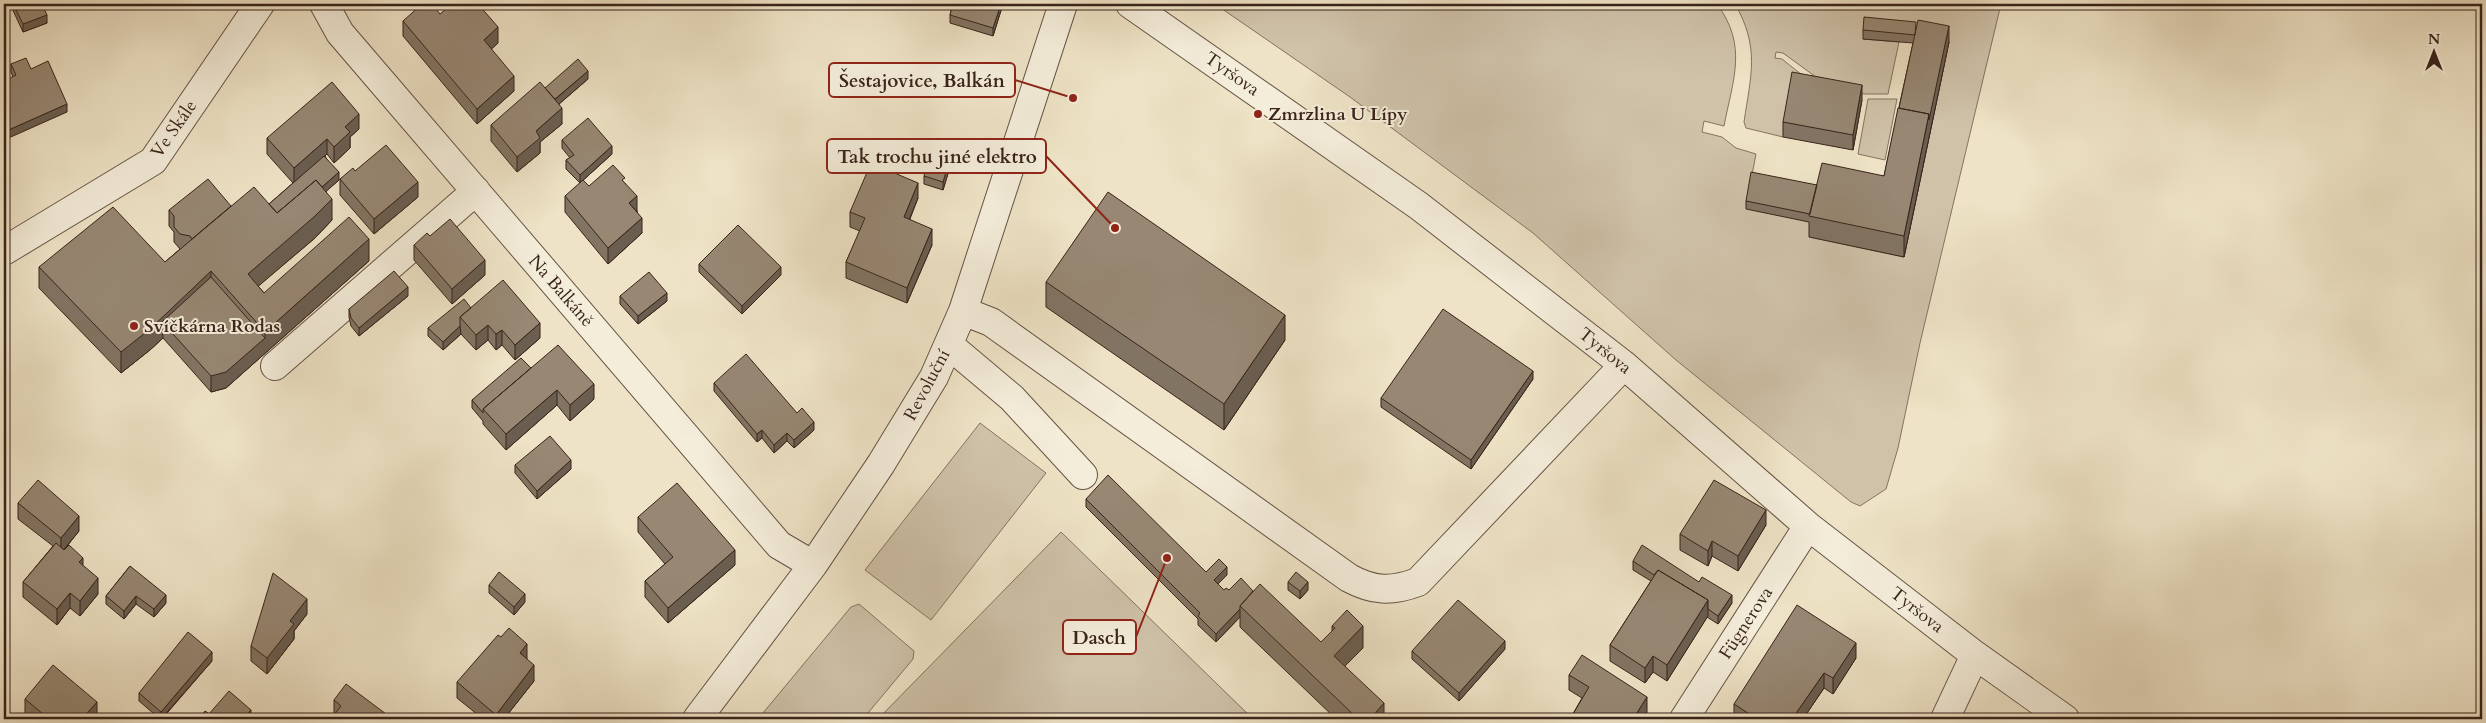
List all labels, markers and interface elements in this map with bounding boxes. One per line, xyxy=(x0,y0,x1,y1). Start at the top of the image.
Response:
north arrow xyxy=(2408,28,2458,78)
text: N xyxy=(2428,30,2440,49)
street label: Tyršova xyxy=(1199,46,1265,102)
callout: Šestajovice, Balkán xyxy=(829,63,1015,97)
text: Šestajovice, Balkán xyxy=(839,67,1006,94)
street label: Ve Skále xyxy=(145,95,203,163)
place label: Zmrzlina U Lípy xyxy=(1268,102,1408,127)
marker: Zmrzlina U Lípy xyxy=(1252,108,1264,120)
callout: Tak trochu jiné elektro xyxy=(827,139,1046,173)
text: Tak trochu jiné elektro xyxy=(837,144,1037,170)
street label: Na Balkáně xyxy=(523,249,599,333)
place label: Svíčkárna Rodas xyxy=(144,314,280,339)
marker: Svíčkárna Rodas xyxy=(128,320,140,332)
street label: Tyršova xyxy=(1573,322,1637,380)
street label: Revoluční xyxy=(898,345,956,425)
street label: Tyršova xyxy=(1885,581,1949,639)
street label: Fügnerova xyxy=(1713,582,1779,664)
callout: Dasch xyxy=(1063,620,1136,654)
text: Dasch xyxy=(1072,625,1126,651)

